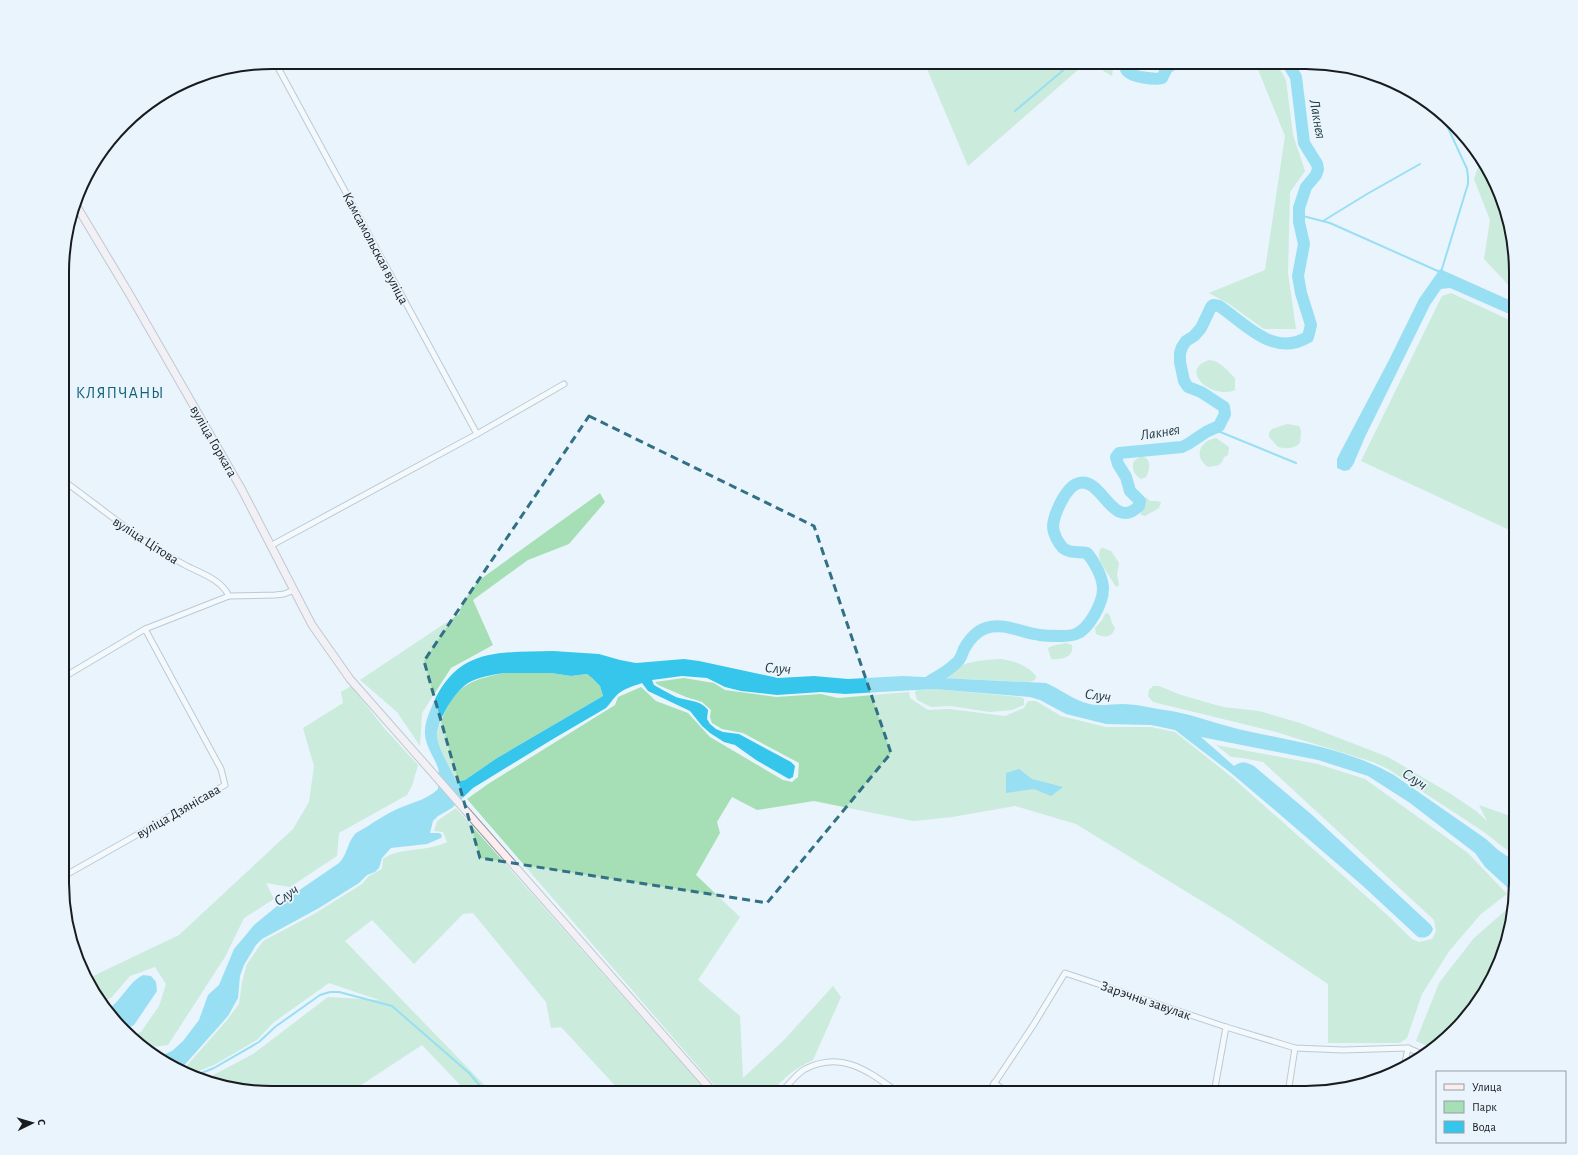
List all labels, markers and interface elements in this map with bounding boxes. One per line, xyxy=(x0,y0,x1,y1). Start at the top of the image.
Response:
water label: Лакнея xyxy=(1306,97,1328,140)
street label: Камсамольская вуліца xyxy=(340,190,411,307)
district label: КЛЯПЧАНЫ xyxy=(76,385,164,401)
street label: вуліца Горкага xyxy=(187,403,240,480)
water label: Лакнея xyxy=(1138,422,1181,443)
street label: вуліца Цітова xyxy=(110,514,181,568)
water label: Случ xyxy=(764,660,792,677)
water label: Случ xyxy=(1084,686,1112,705)
water label: Случ xyxy=(1400,766,1430,793)
street label: вуліца Дзянісава xyxy=(134,782,223,842)
water label: Случ xyxy=(271,882,301,909)
street label: Зарэчны завулак xyxy=(1099,979,1193,1023)
legend xyxy=(1436,1071,1566,1143)
text: Улица xyxy=(1472,1081,1502,1093)
text: Парк xyxy=(1472,1101,1497,1113)
north arrow xyxy=(12,1103,52,1143)
text: С xyxy=(36,1119,47,1126)
text: Вода xyxy=(1472,1121,1496,1133)

